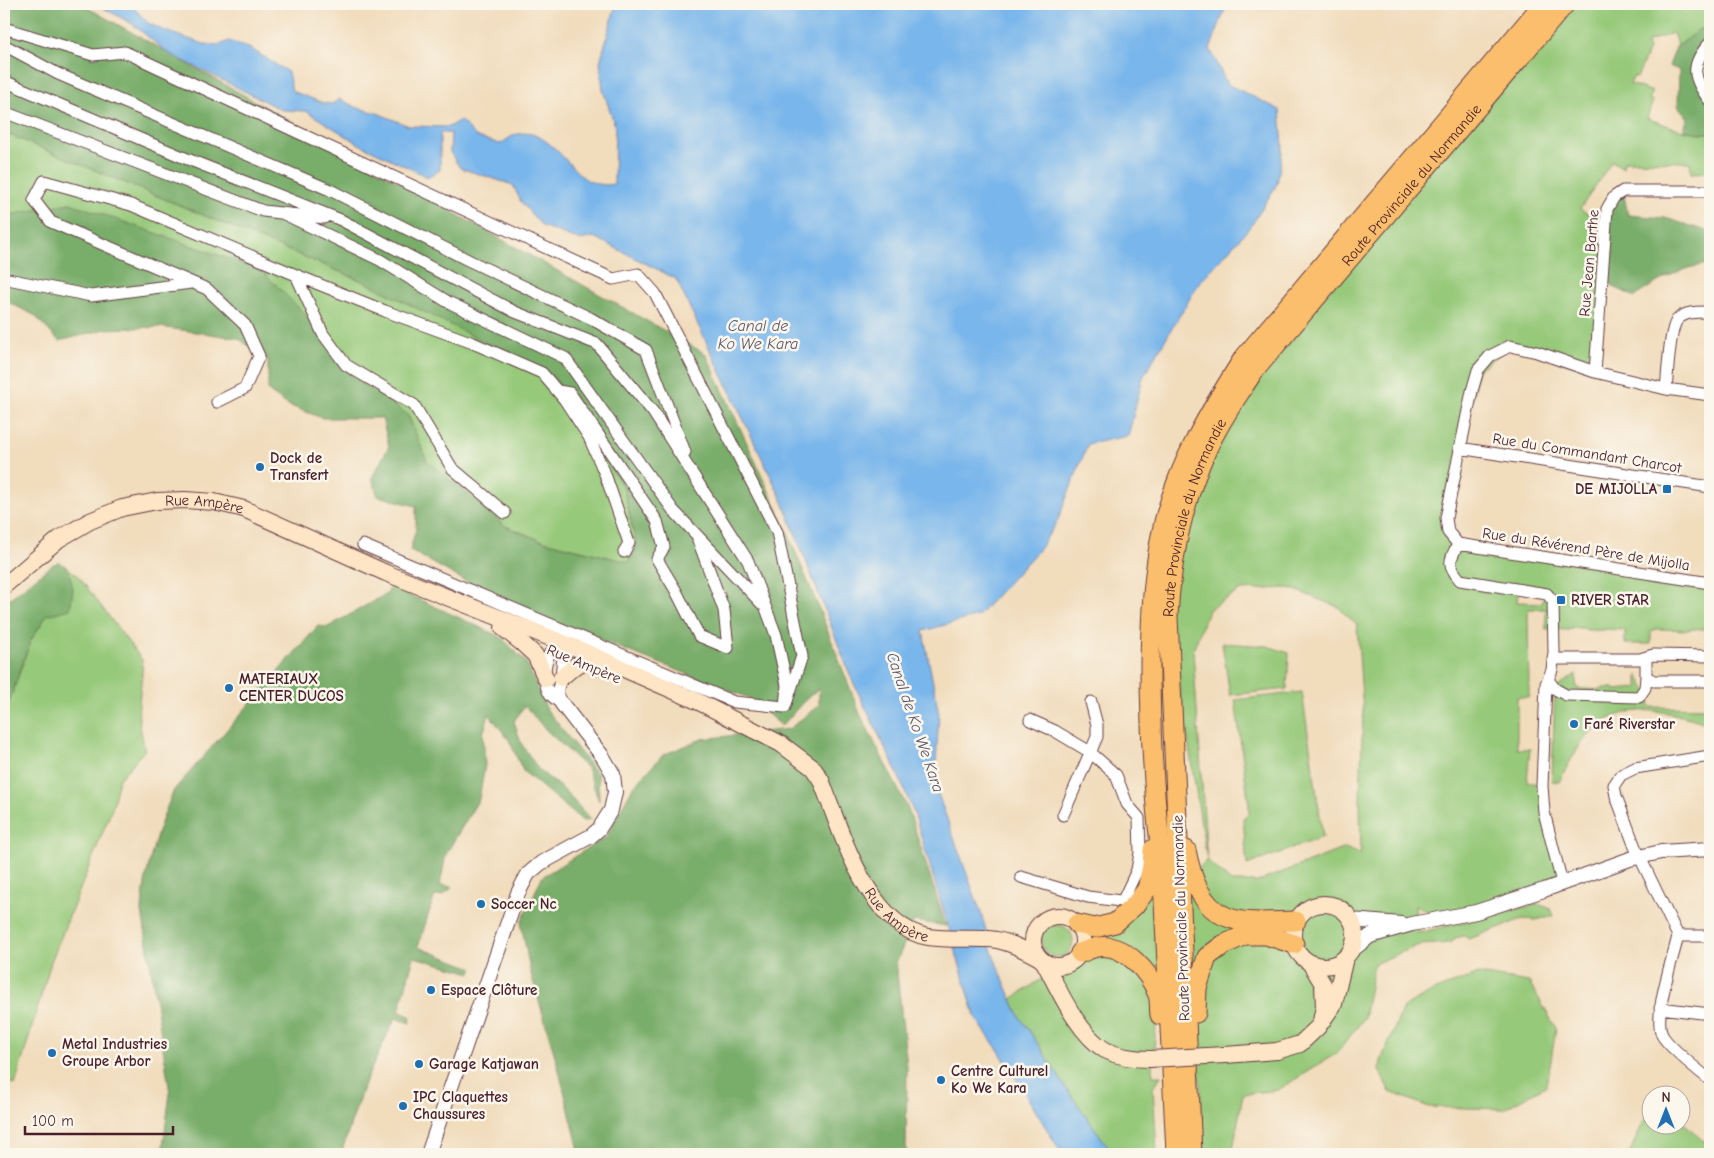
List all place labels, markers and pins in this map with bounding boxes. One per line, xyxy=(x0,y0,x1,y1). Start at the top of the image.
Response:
place label: Dock de Transfert xyxy=(270,449,330,484)
marker: Dock de Transfert xyxy=(254,461,266,473)
place label: DE MIJOLLA xyxy=(1575,480,1658,498)
marker: DE MIJOLLA xyxy=(1661,483,1673,495)
place label: RIVER STAR xyxy=(1571,591,1649,609)
marker: RIVER STAR xyxy=(1555,594,1567,606)
place label: MATERIAUX CENTER DUCOS xyxy=(239,670,344,705)
marker: MATERIAUX CENTER DUCOS xyxy=(223,682,235,694)
place label: Faré Riverstar xyxy=(1584,715,1675,733)
marker: Faré Riverstar xyxy=(1568,718,1580,730)
place label: Soccer Nc xyxy=(491,895,557,913)
marker: Soccer Nc xyxy=(475,898,487,910)
place label: Espace Clôture xyxy=(441,981,537,999)
marker: Espace Clôture xyxy=(425,984,437,996)
place label: Metal Industries Groupe Arbor xyxy=(62,1035,167,1070)
marker: Metal Industries Groupe Arbor xyxy=(46,1047,58,1059)
place label: Garage Katjawan xyxy=(429,1055,539,1073)
marker: Garage Katjawan xyxy=(413,1058,425,1070)
place label: Centre Culturel Ko We Kara xyxy=(951,1062,1048,1097)
marker: Centre Culturel Ko We Kara xyxy=(935,1074,947,1086)
place label: IPC Claquettes Chaussures xyxy=(413,1088,508,1123)
marker: IPC Claquettes Chaussures xyxy=(397,1100,409,1112)

